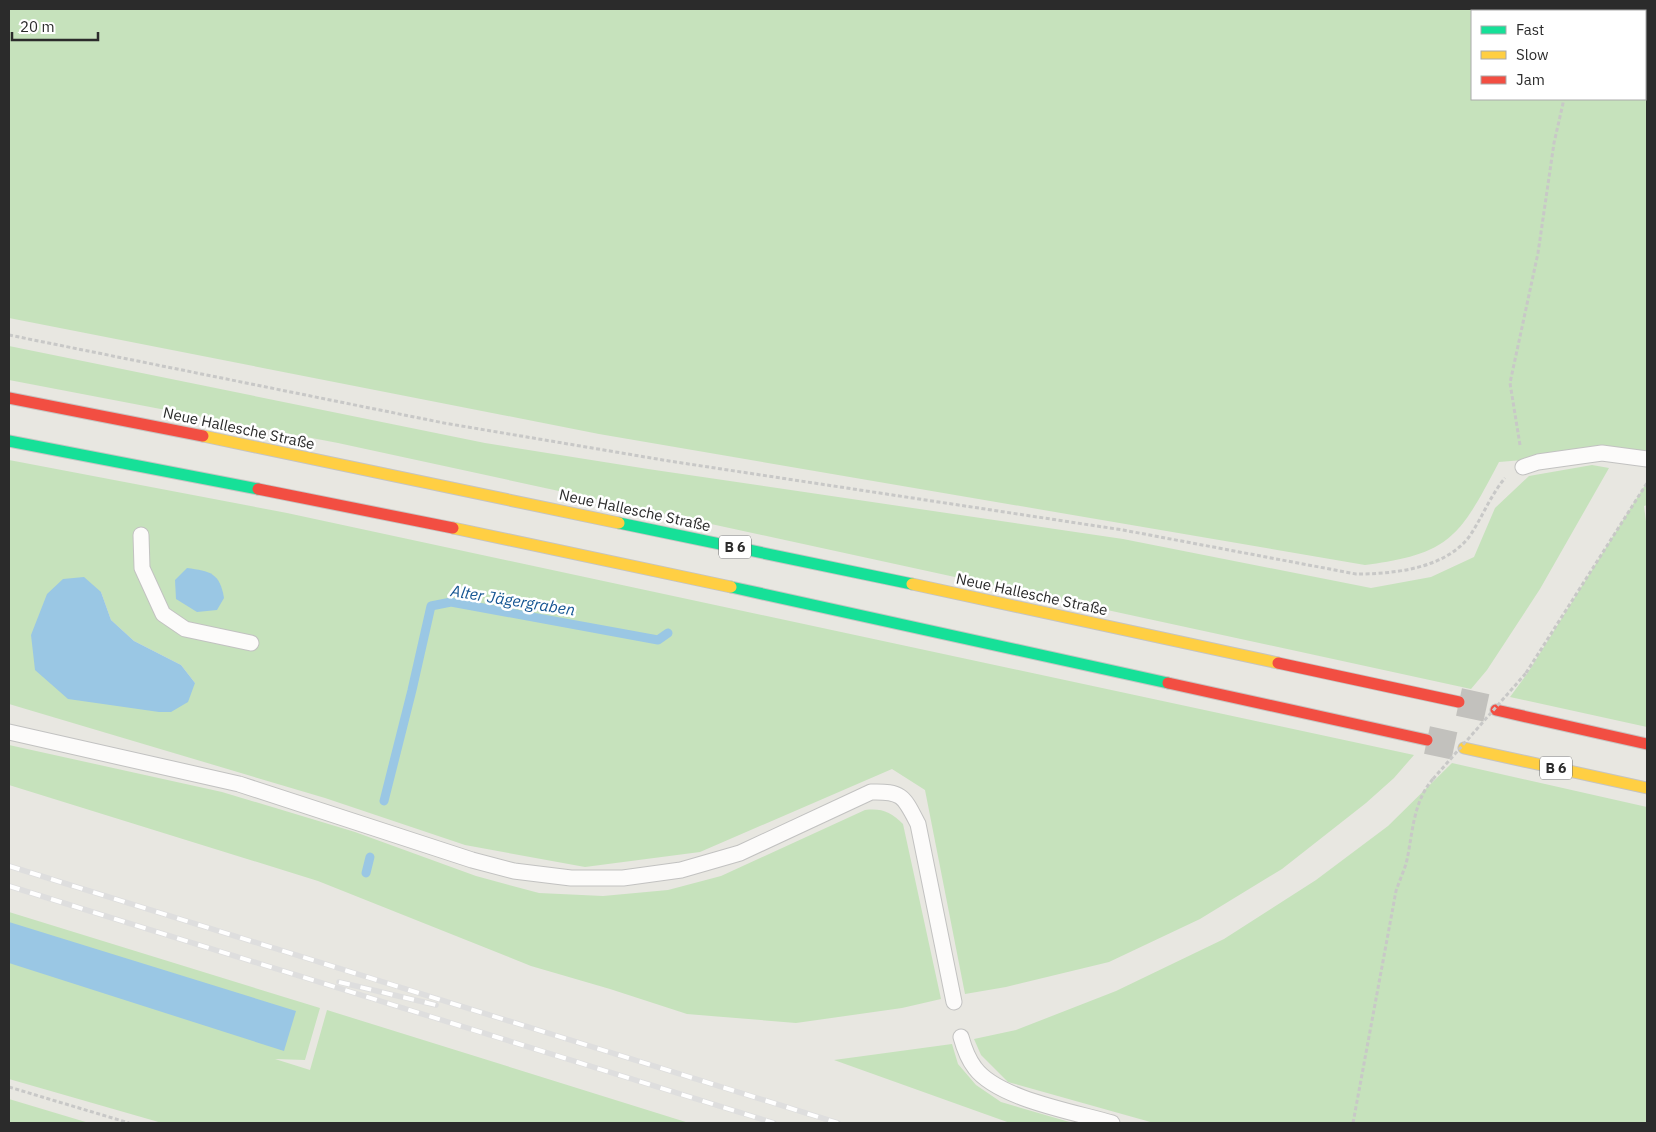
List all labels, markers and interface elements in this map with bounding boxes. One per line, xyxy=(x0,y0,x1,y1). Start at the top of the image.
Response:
scale bar xyxy=(12,10,99,42)
legend xyxy=(1471,10,1646,100)
text: 20 m xyxy=(20,17,55,36)
text: Fast xyxy=(1516,20,1544,39)
text: Slow xyxy=(1516,45,1549,64)
text: Jam xyxy=(1516,70,1545,89)
street label: Neue Hallesche Straße xyxy=(161,403,317,453)
street label: Neue Hallesche Straße xyxy=(557,485,713,535)
road number: B 6 xyxy=(719,536,751,558)
street label: Neue Hallesche Straße xyxy=(954,569,1110,619)
water label: Alter Jägergraben xyxy=(448,580,577,620)
road number: B 6 xyxy=(1540,756,1572,780)

